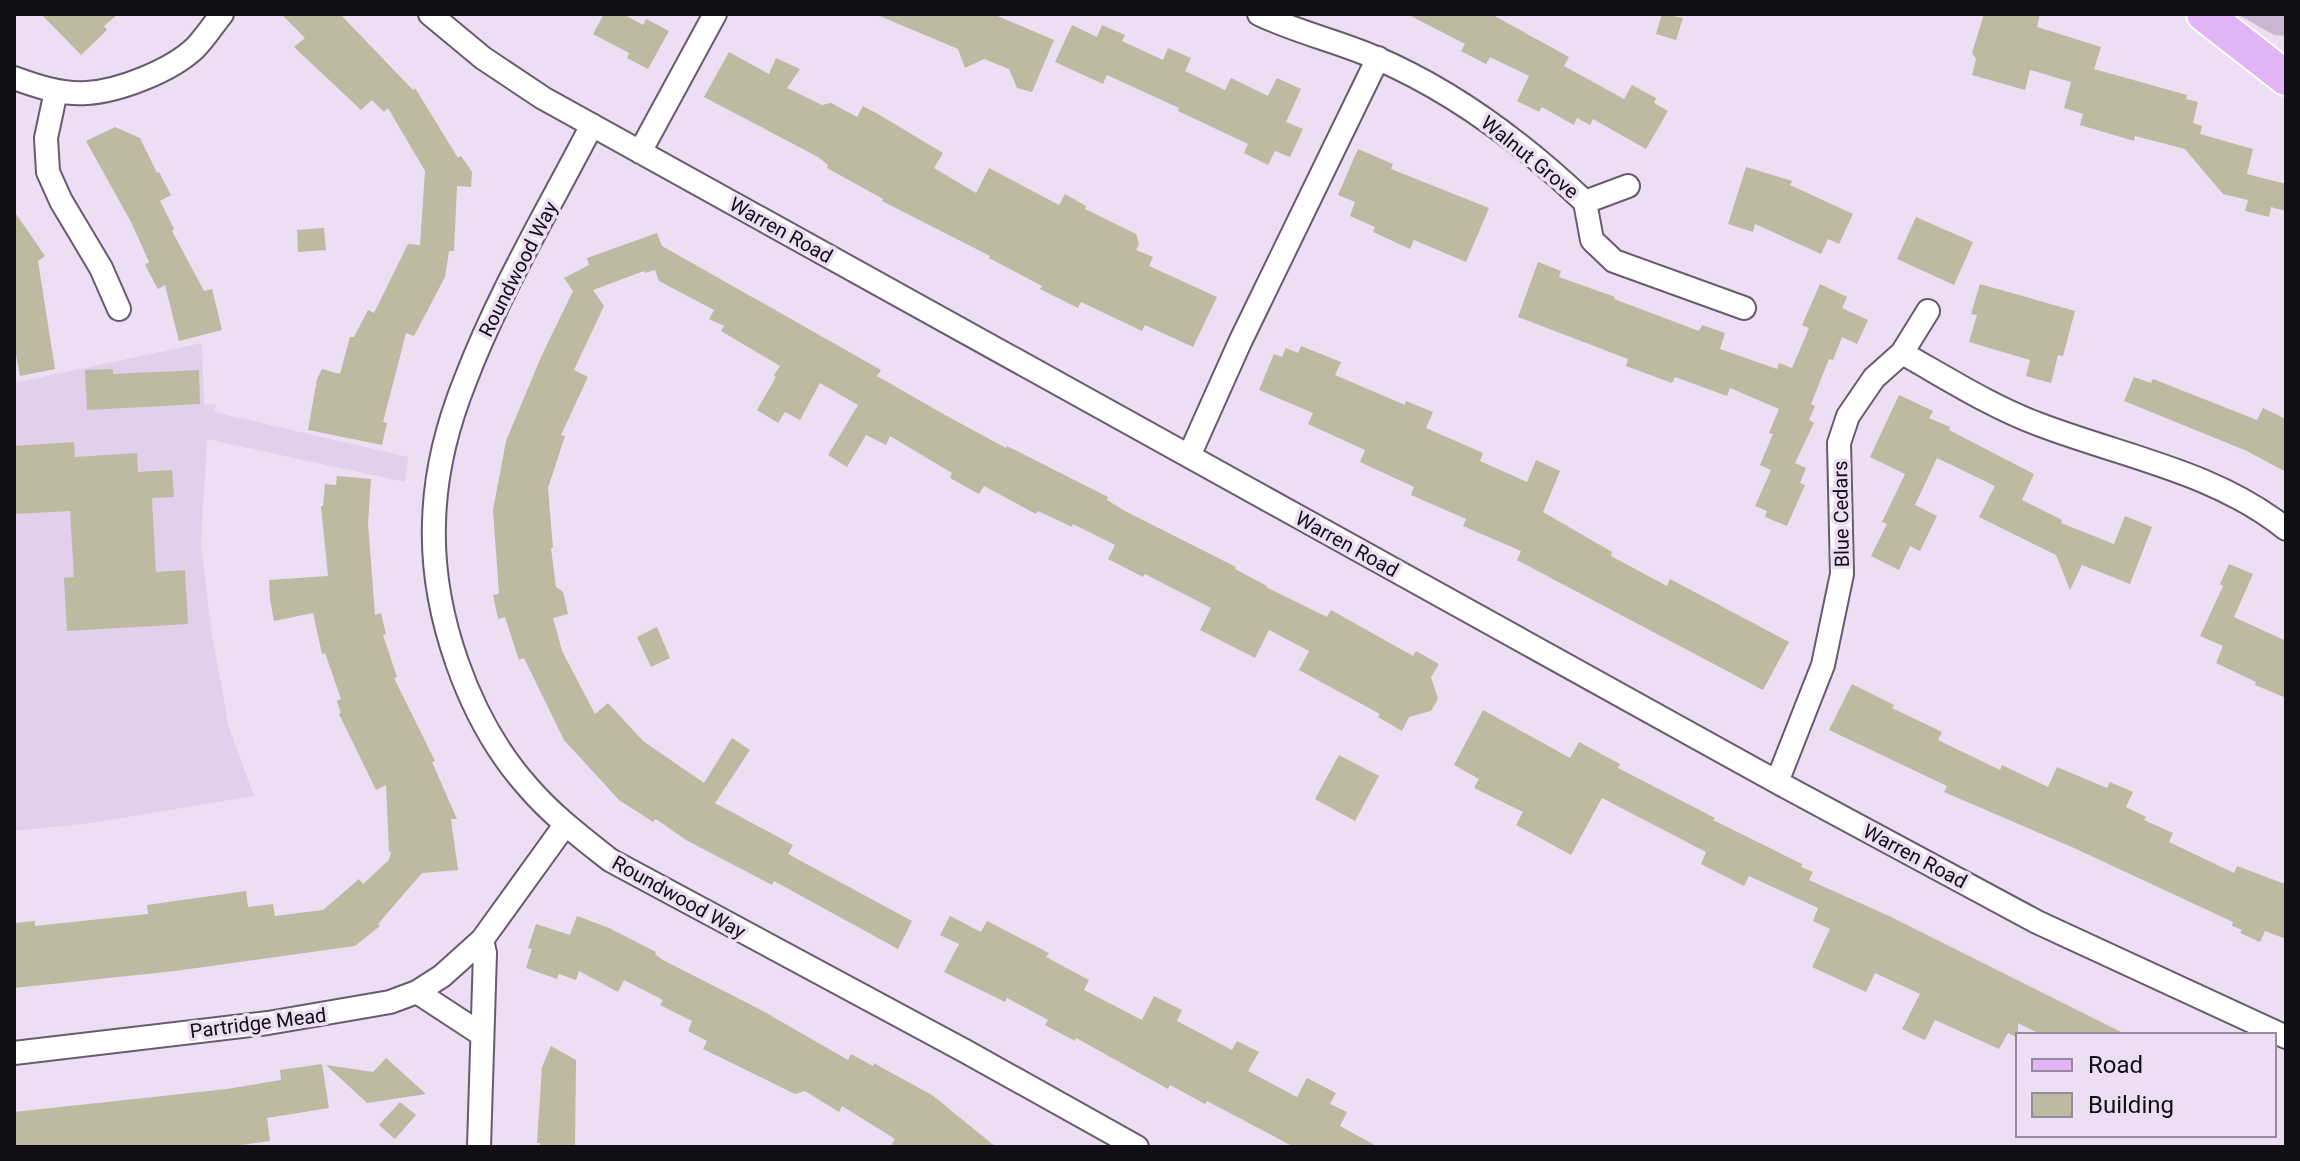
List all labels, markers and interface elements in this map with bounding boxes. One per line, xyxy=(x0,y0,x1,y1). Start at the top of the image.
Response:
street label: Walnut Grove xyxy=(1476,110,1584,204)
street label: Warren Road xyxy=(725,192,837,268)
street label: Roundwood Way xyxy=(474,197,563,341)
street label: Blue Cedars xyxy=(1828,460,1854,568)
street label: Warren Road xyxy=(1291,506,1403,582)
street label: Warren Road xyxy=(1859,819,1971,893)
street label: Roundwood Way xyxy=(608,850,750,944)
street label: Partridge Mead xyxy=(188,1003,328,1043)
legend xyxy=(2016,1033,2276,1137)
text: Road xyxy=(2088,1051,2143,1079)
text: Building xyxy=(2088,1091,2174,1119)

